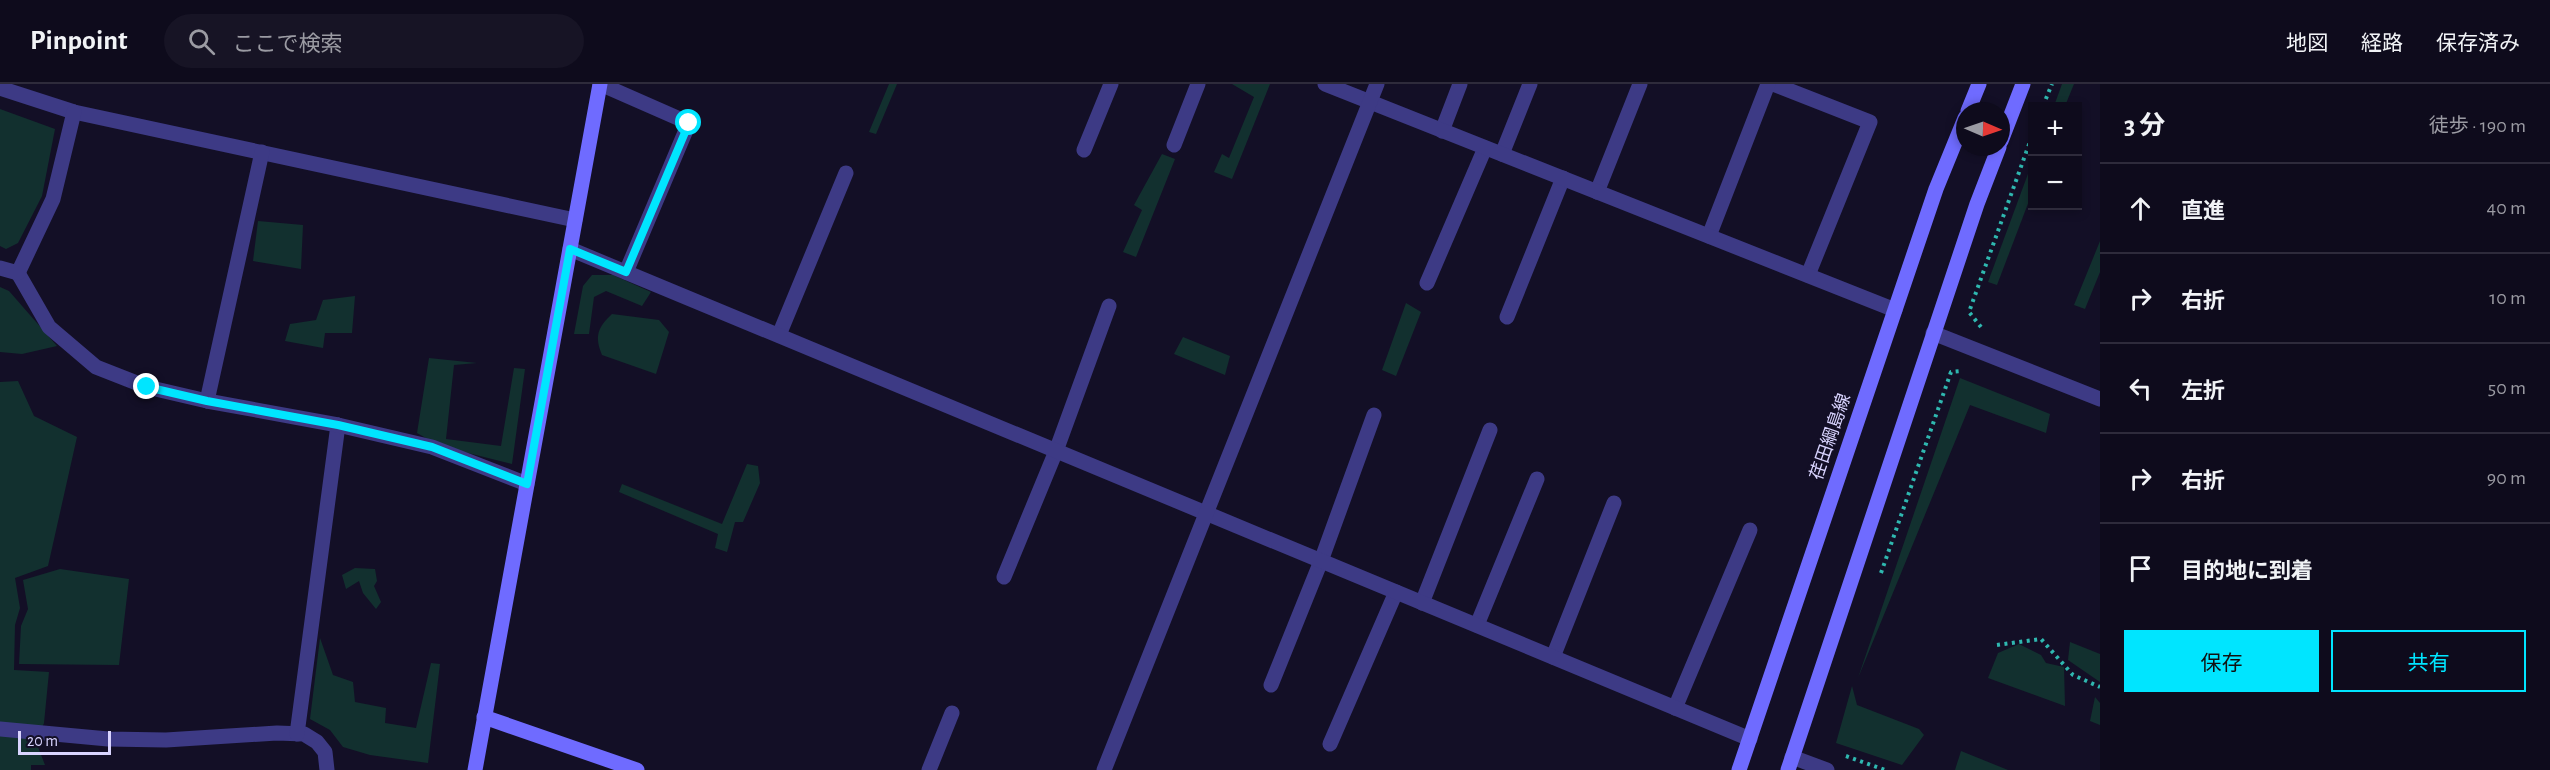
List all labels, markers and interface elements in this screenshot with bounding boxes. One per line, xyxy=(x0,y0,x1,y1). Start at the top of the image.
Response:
search box xyxy=(164,14,584,68)
icon: search xyxy=(185,25,218,58)
text: Pinpoint xyxy=(30,27,128,55)
text: ここで検索 xyxy=(233,33,343,55)
text: 地図 xyxy=(2286,33,2328,54)
text: 経路 xyxy=(2361,33,2403,54)
text: 保存済み xyxy=(2436,33,2520,54)
north arrow xyxy=(1956,102,2010,156)
map controls xyxy=(2028,102,2082,210)
button: + xyxy=(2028,102,2082,156)
route start xyxy=(675,109,701,135)
text: 3 分 xyxy=(2124,113,2165,139)
text: 徒歩 · 190 m xyxy=(2429,116,2526,136)
button: − xyxy=(2028,156,2082,210)
icon: ahead xyxy=(2124,192,2157,225)
text: 40 m xyxy=(2487,198,2526,218)
text: 直進 xyxy=(2181,200,2225,222)
icon: right xyxy=(2124,282,2157,315)
text: 10 m xyxy=(2489,288,2526,308)
text: 右折 xyxy=(2181,290,2225,312)
icon: left xyxy=(2124,372,2157,405)
route end xyxy=(133,373,159,399)
text: 50 m xyxy=(2488,378,2526,398)
text: 左折 xyxy=(2181,380,2225,402)
street label: 荏田綱島線 xyxy=(1806,391,1854,482)
icon: right xyxy=(2124,462,2157,495)
text: 90 m xyxy=(2487,468,2526,488)
text: 右折 xyxy=(2181,470,2225,492)
icon: arrive xyxy=(2124,552,2157,585)
text: 目的地に到着 xyxy=(2181,560,2313,582)
button: 保存 xyxy=(2124,630,2319,692)
button: 共有 xyxy=(2331,630,2526,692)
scale bar xyxy=(18,728,111,756)
text: 20 m xyxy=(27,733,58,749)

